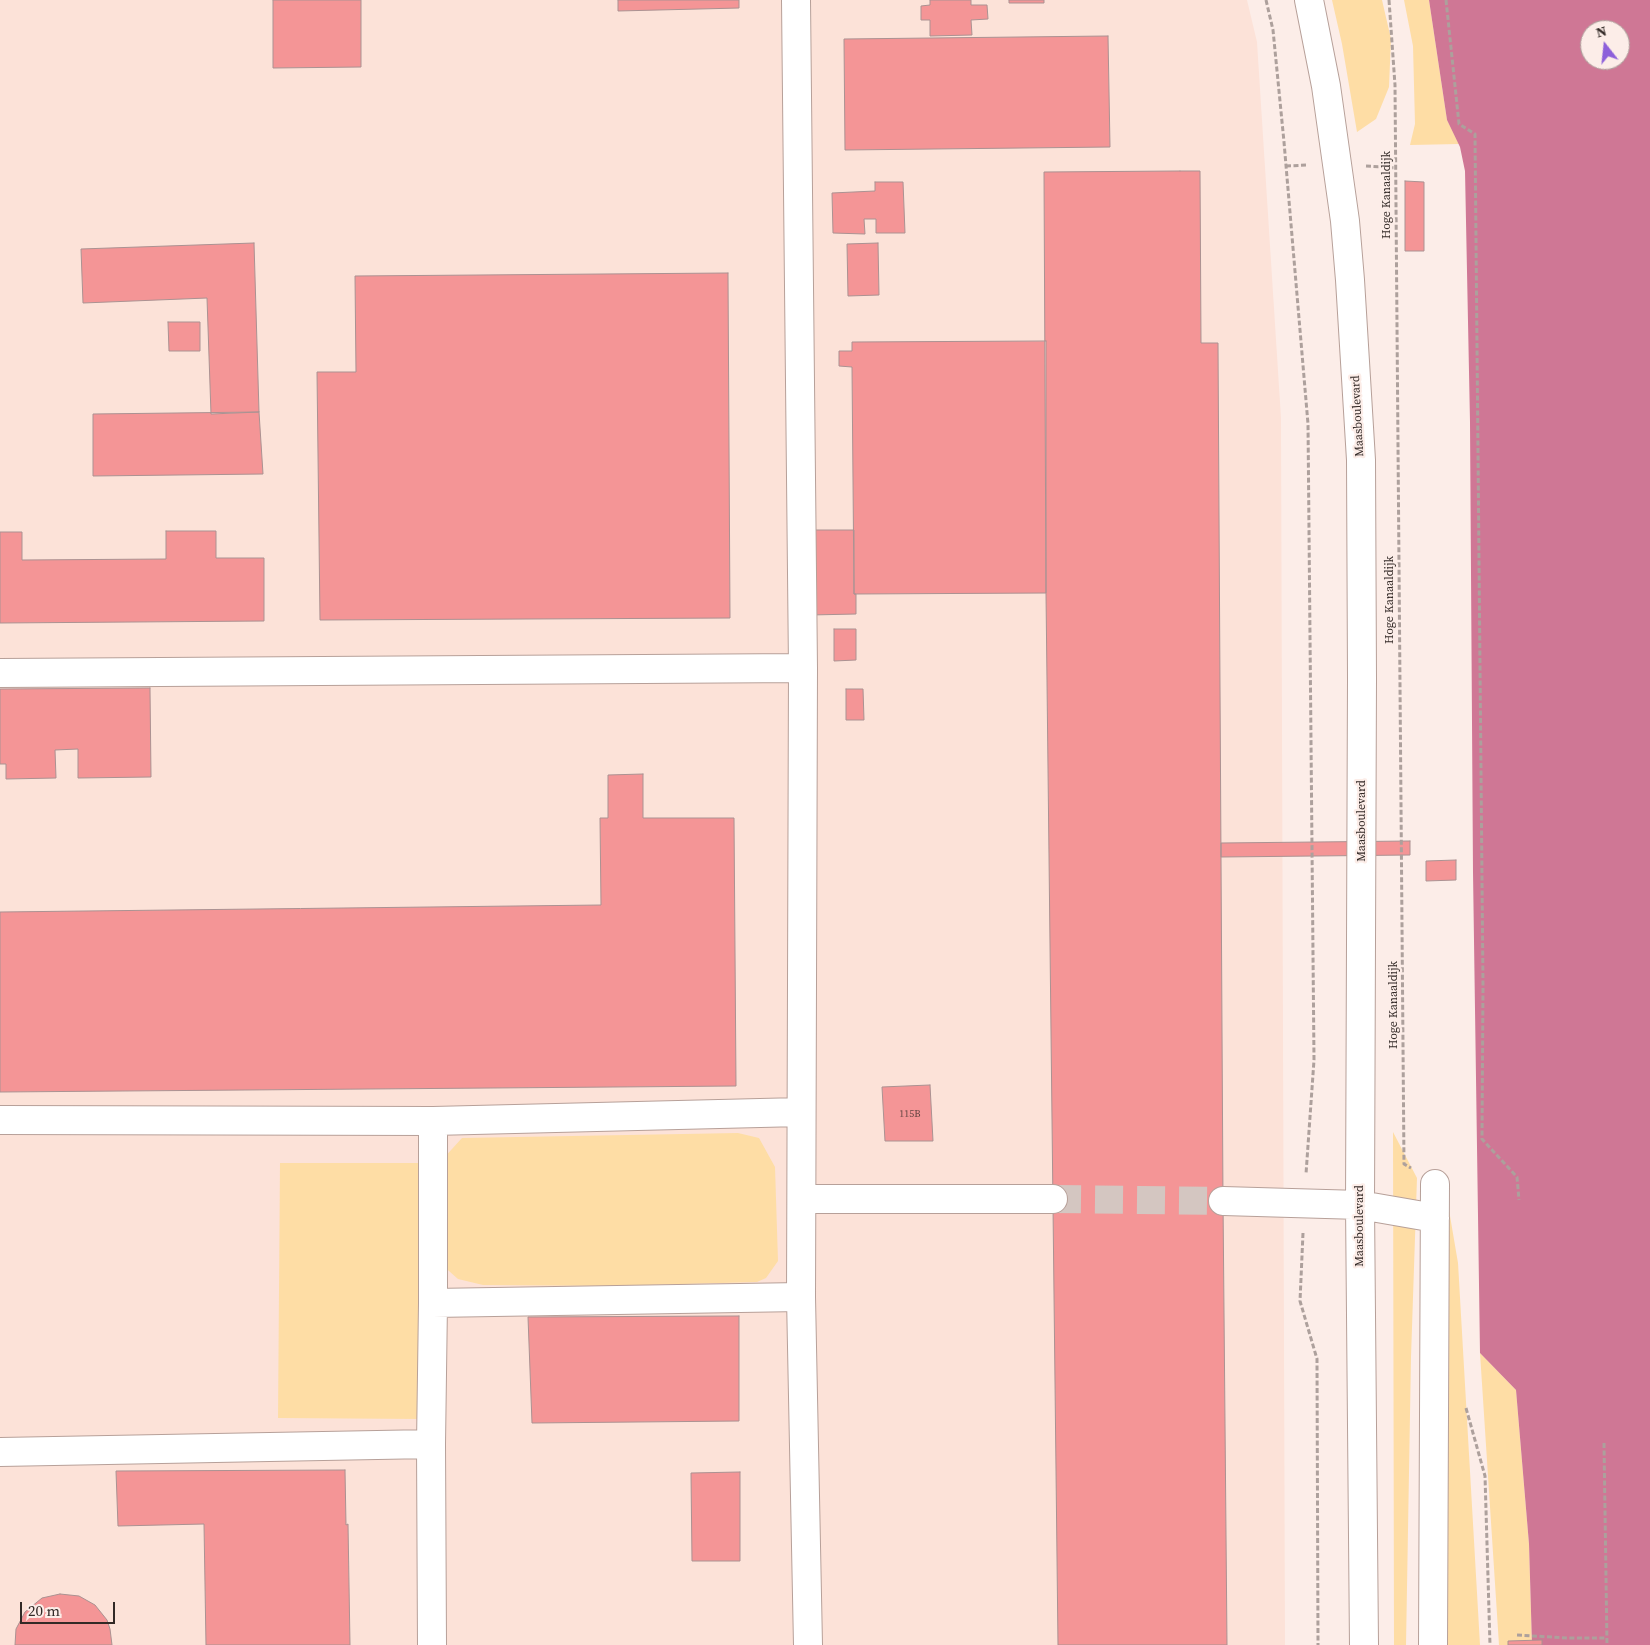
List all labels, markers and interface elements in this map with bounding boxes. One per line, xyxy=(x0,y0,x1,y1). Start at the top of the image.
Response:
north arrow xyxy=(1580,20,1630,70)
text: N xyxy=(1593,21,1609,43)
street label: Hoge Kanaaldijk xyxy=(1380,151,1394,239)
street label: Maasboulevard xyxy=(1349,375,1367,457)
street label: Hoge Kanaaldijk xyxy=(1383,556,1397,644)
street label: Maasboulevard xyxy=(1355,780,1369,862)
street label: Hoge Kanaaldijk xyxy=(1387,961,1401,1049)
house number: 115B xyxy=(899,1108,921,1120)
street label: Maasboulevard xyxy=(1353,1185,1367,1267)
scale bar xyxy=(22,1592,118,1624)
text: 20 m xyxy=(28,1600,60,1621)

